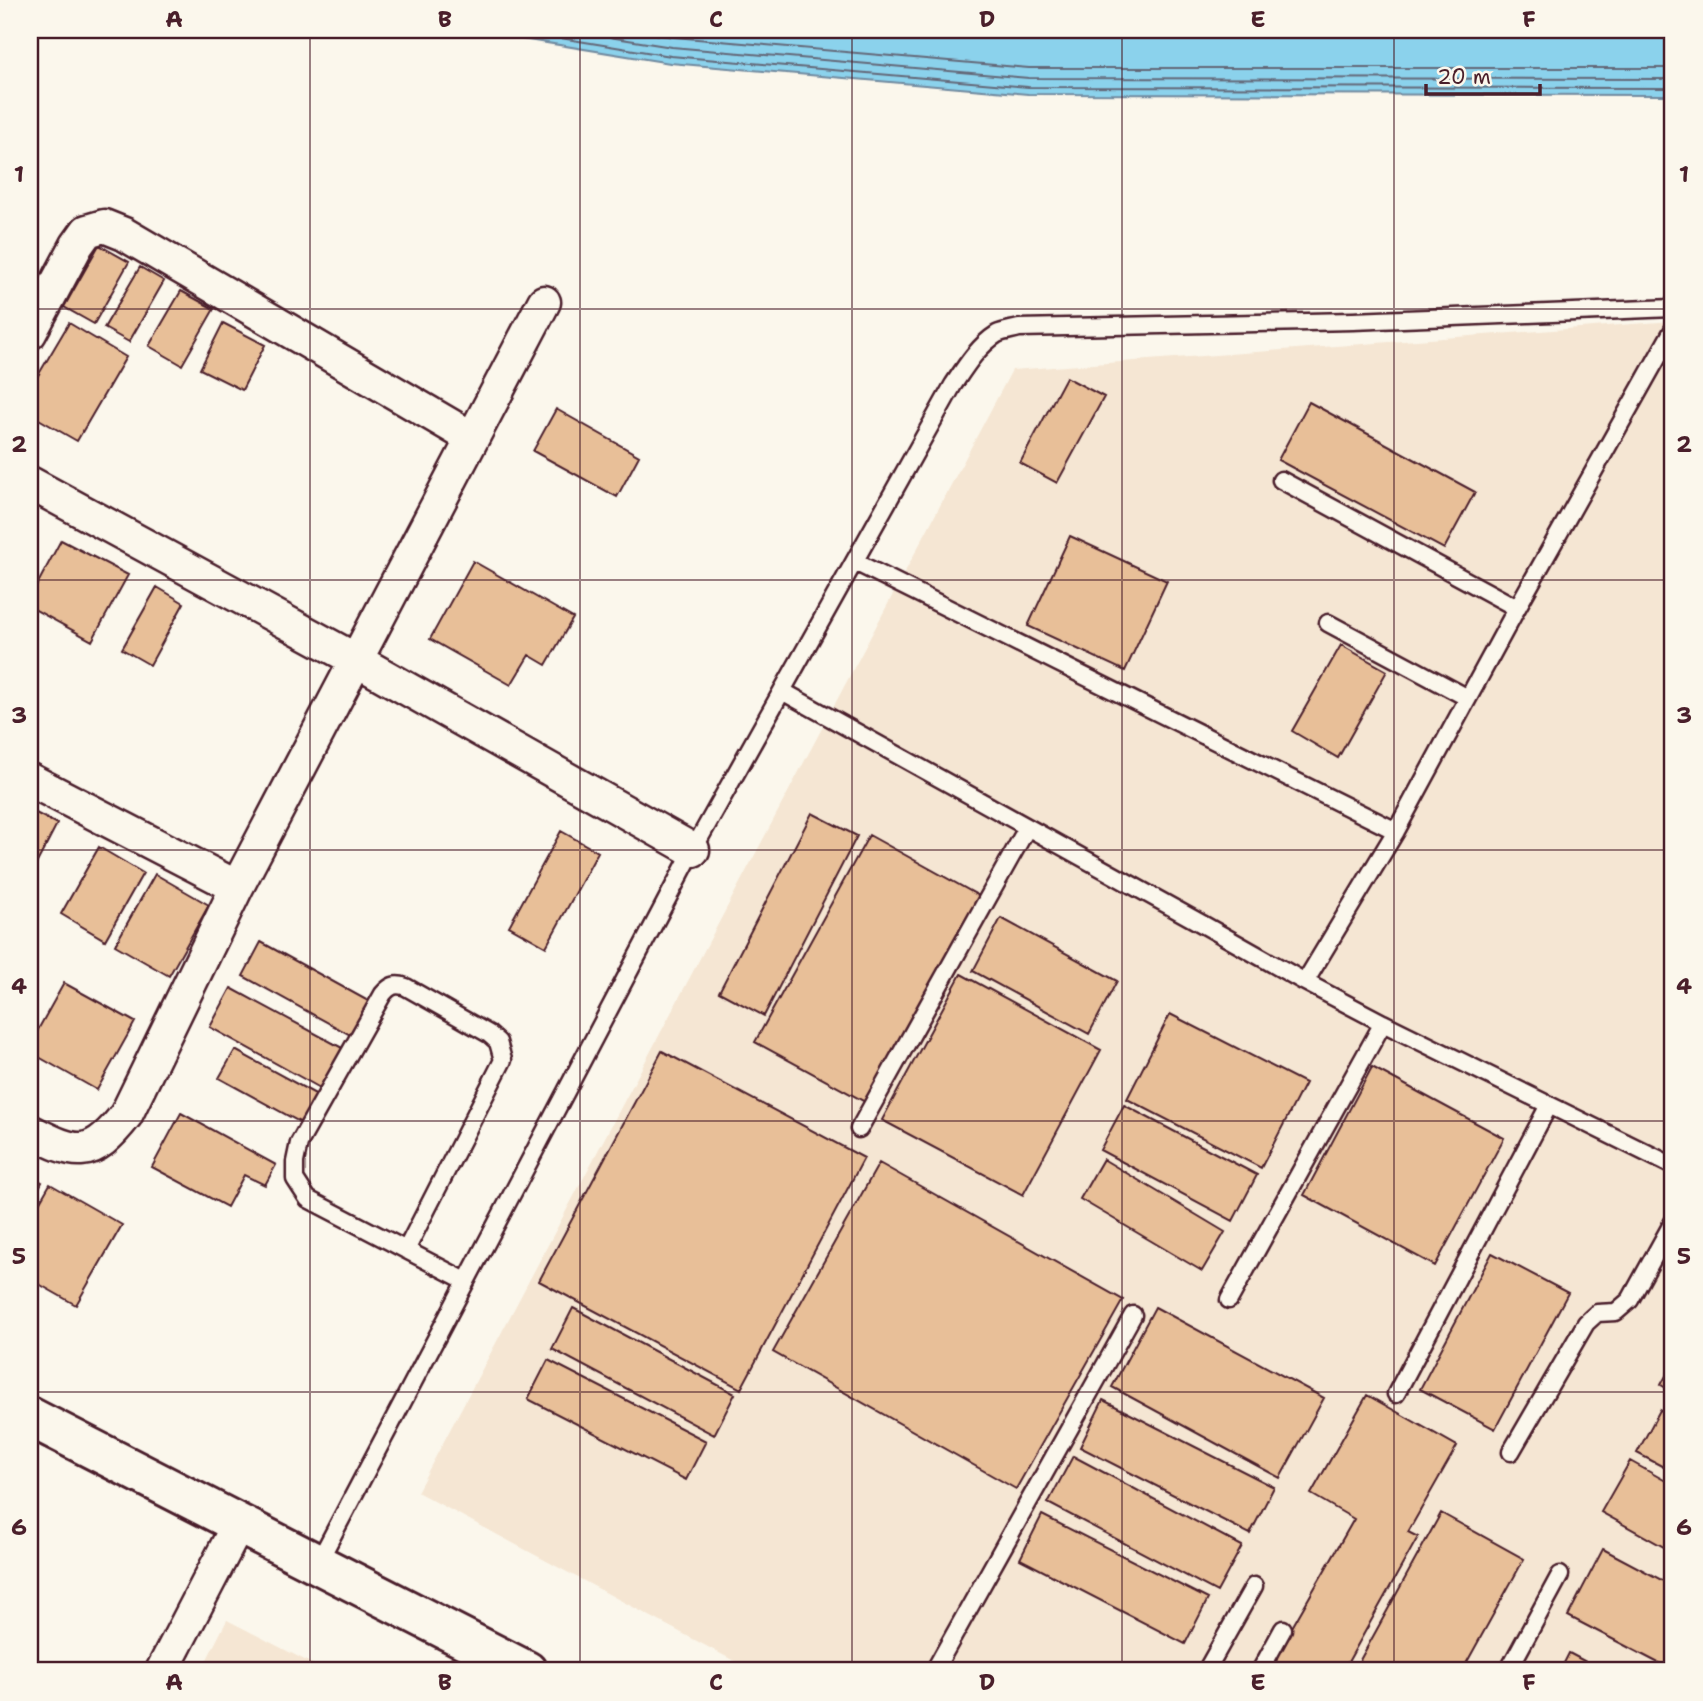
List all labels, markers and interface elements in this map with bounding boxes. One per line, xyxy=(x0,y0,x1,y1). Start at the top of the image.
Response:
text: A xyxy=(165,4,183,34)
text: B xyxy=(438,4,452,34)
text: C xyxy=(709,4,723,34)
text: D xyxy=(979,4,995,34)
text: E xyxy=(1250,4,1266,34)
text: F xyxy=(1522,4,1536,34)
scale bar xyxy=(1426,52,1540,96)
text: 20 m xyxy=(1437,63,1491,91)
text: 1 xyxy=(14,159,24,189)
text: 1 xyxy=(1679,159,1689,189)
text: 2 xyxy=(11,429,27,459)
text: 2 xyxy=(1676,429,1692,459)
text: 3 xyxy=(11,700,27,730)
text: 3 xyxy=(1676,700,1692,730)
text: 4 xyxy=(11,971,27,1001)
text: 4 xyxy=(1676,971,1692,1001)
text: 5 xyxy=(12,1241,26,1271)
text: 5 xyxy=(1677,1241,1691,1271)
text: 6 xyxy=(11,1512,27,1542)
text: 6 xyxy=(1676,1512,1692,1542)
text: A xyxy=(165,1667,183,1697)
text: B xyxy=(438,1667,452,1697)
text: C xyxy=(709,1667,723,1697)
text: D xyxy=(979,1667,995,1697)
text: E xyxy=(1250,1667,1266,1697)
text: F xyxy=(1522,1667,1536,1697)

